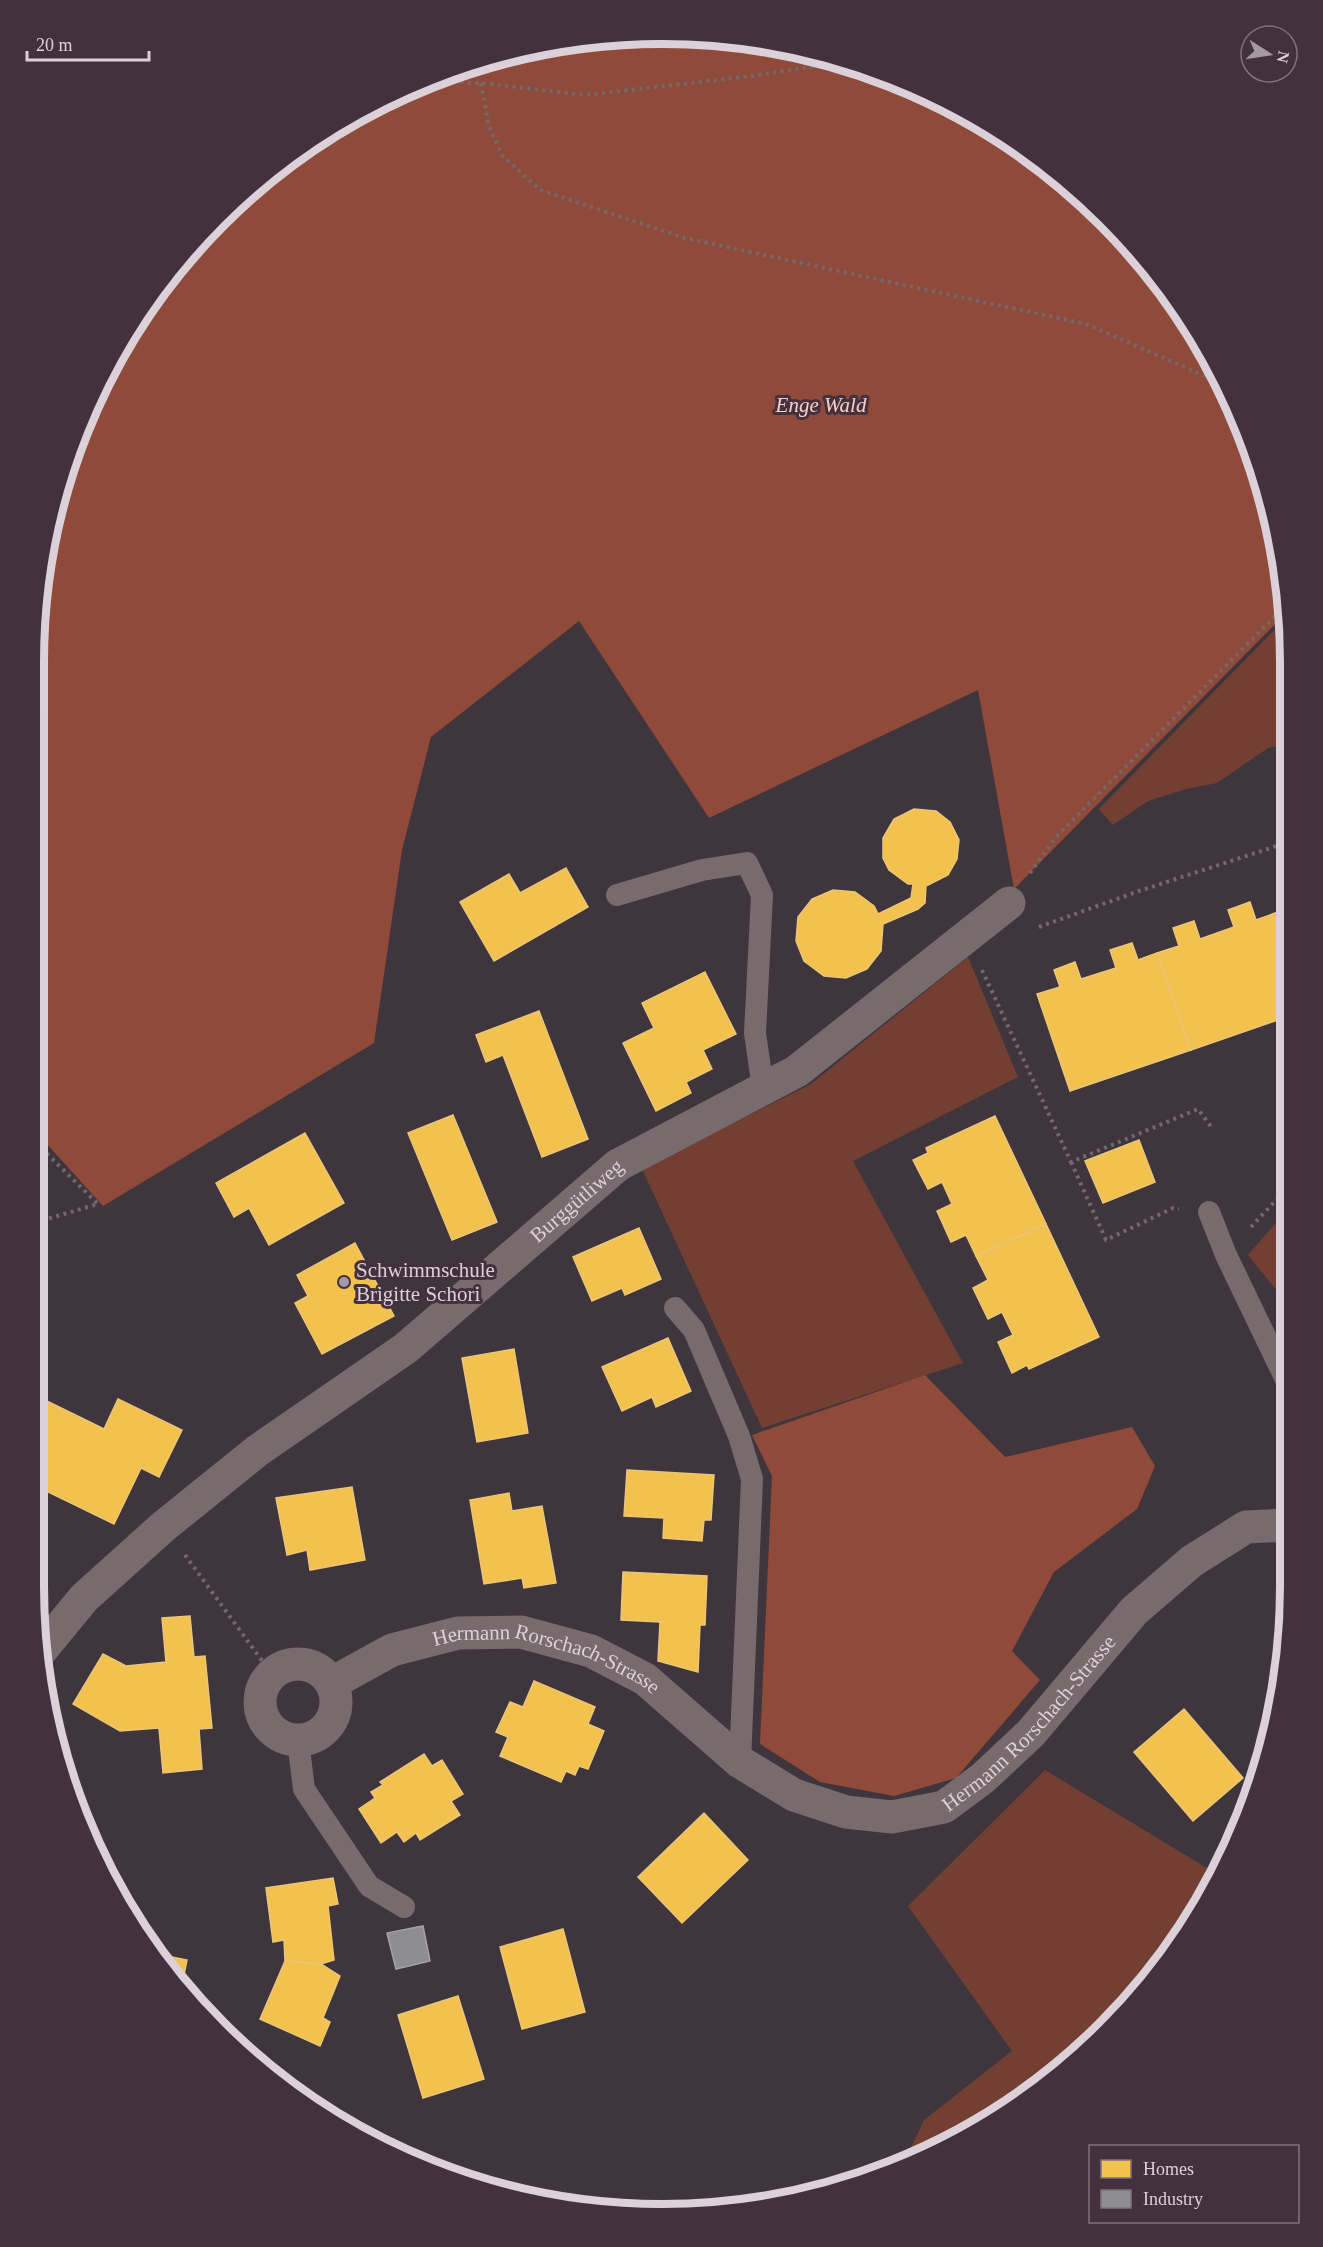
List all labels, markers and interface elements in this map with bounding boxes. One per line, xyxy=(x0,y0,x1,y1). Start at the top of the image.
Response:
scale bar xyxy=(27,24,148,62)
north arrow xyxy=(1239,24,1299,84)
text: 20 m xyxy=(36,35,73,55)
text: N xyxy=(1274,50,1293,65)
park label: Enge Wald xyxy=(775,393,867,417)
street label: Burggütliweg xyxy=(525,1154,628,1247)
place label: Schwimmschule Brigitte Schori xyxy=(356,1258,495,1306)
marker: Schwimmschule Brigitte Schori xyxy=(337,1275,351,1289)
street label: Hermann Rorschach-Strasse xyxy=(430,1619,665,1699)
street label: Hermann Rorschach-Strasse xyxy=(937,1630,1121,1816)
legend xyxy=(1089,2145,1299,2223)
text: Homes xyxy=(1143,2159,1194,2179)
text: Industry xyxy=(1143,2189,1203,2209)

